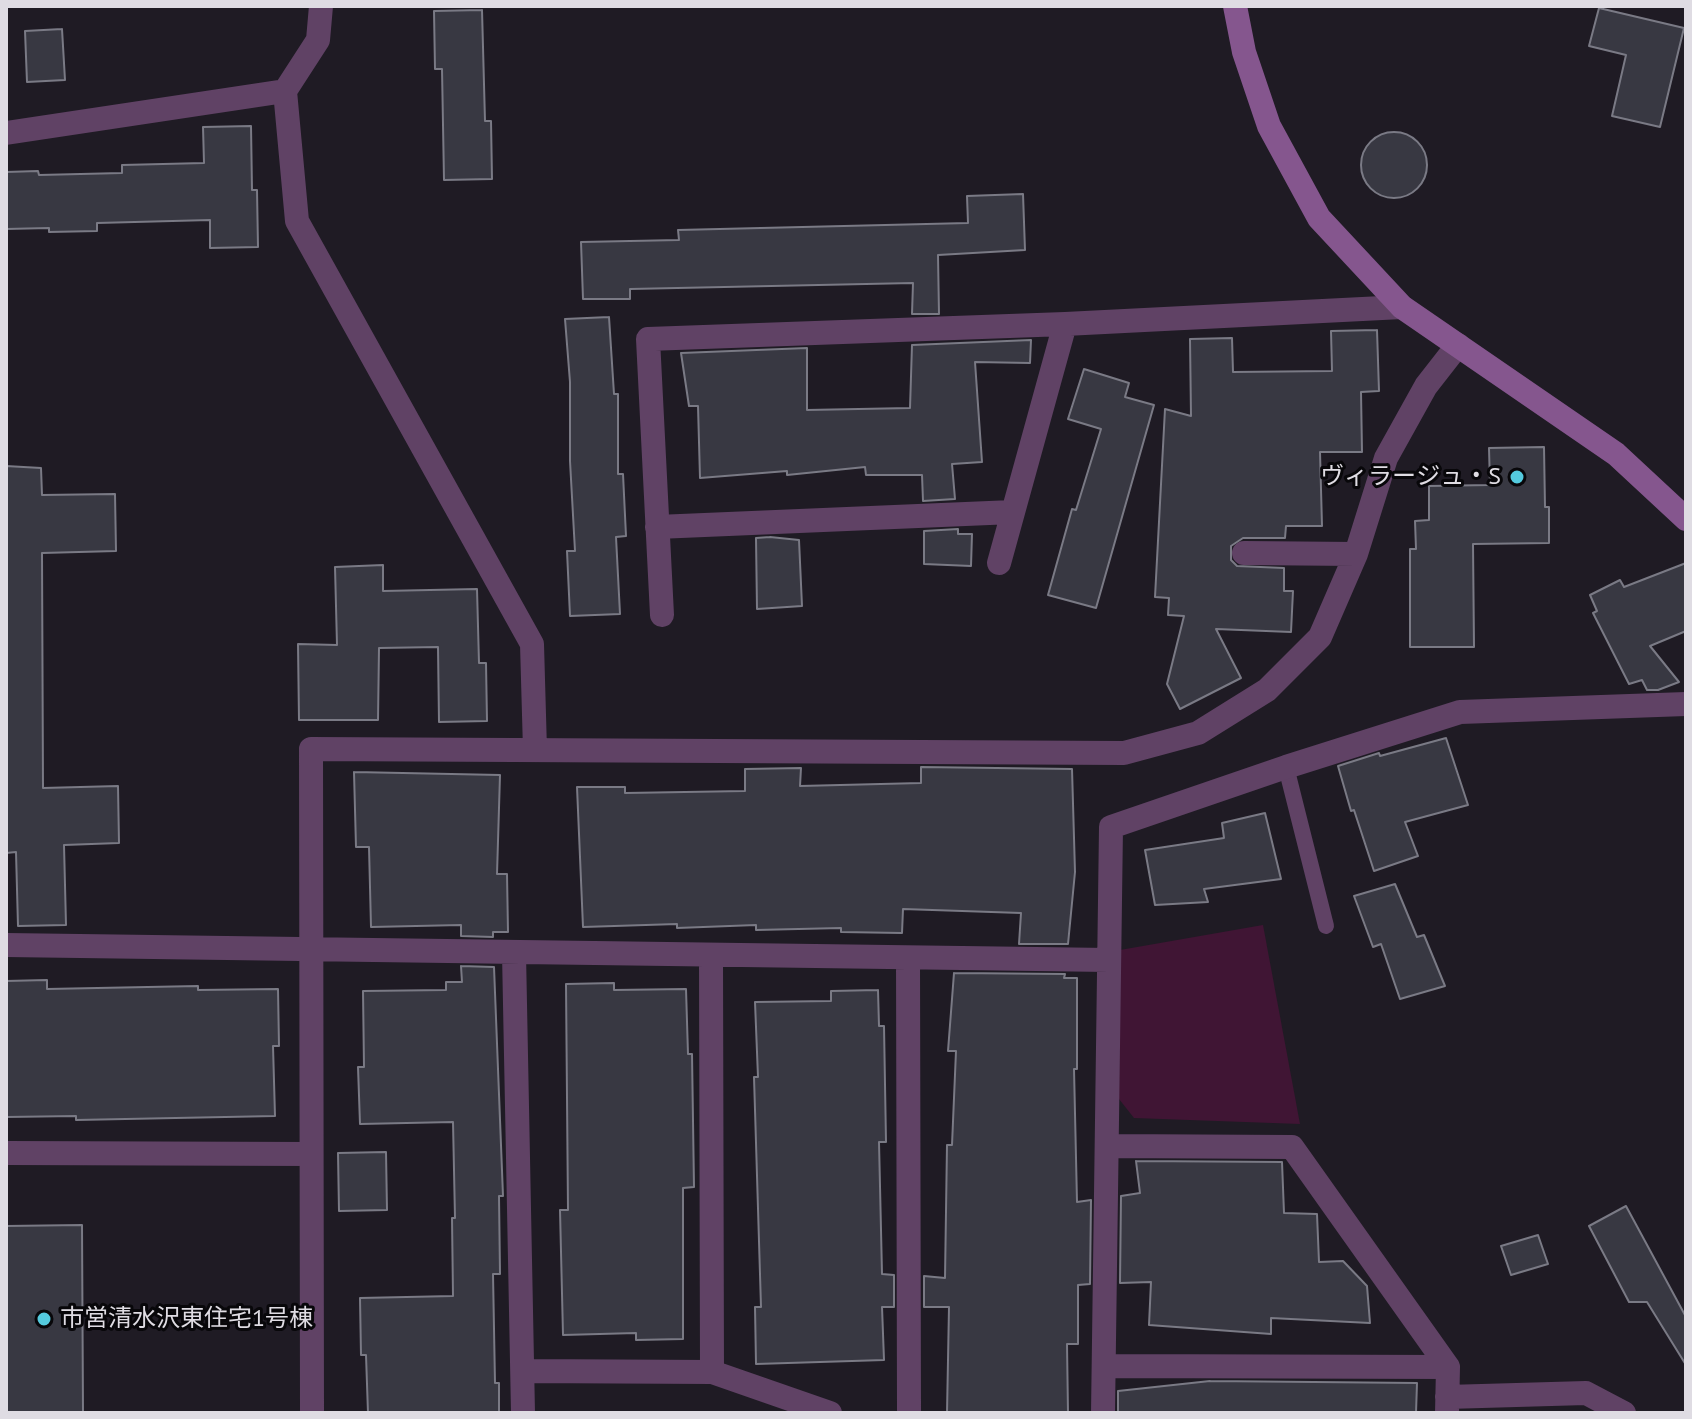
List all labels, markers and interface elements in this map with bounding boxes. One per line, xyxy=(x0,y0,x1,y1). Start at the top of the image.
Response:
place label: ヴィラージュ・S xyxy=(1320,463,1501,491)
marker: ヴィラージュ・S xyxy=(1508,468,1526,486)
place label: 市営清水沢東住宅1号棟 xyxy=(60,1305,313,1333)
marker: 市営清水沢東住宅1号棟 xyxy=(35,1310,53,1328)

